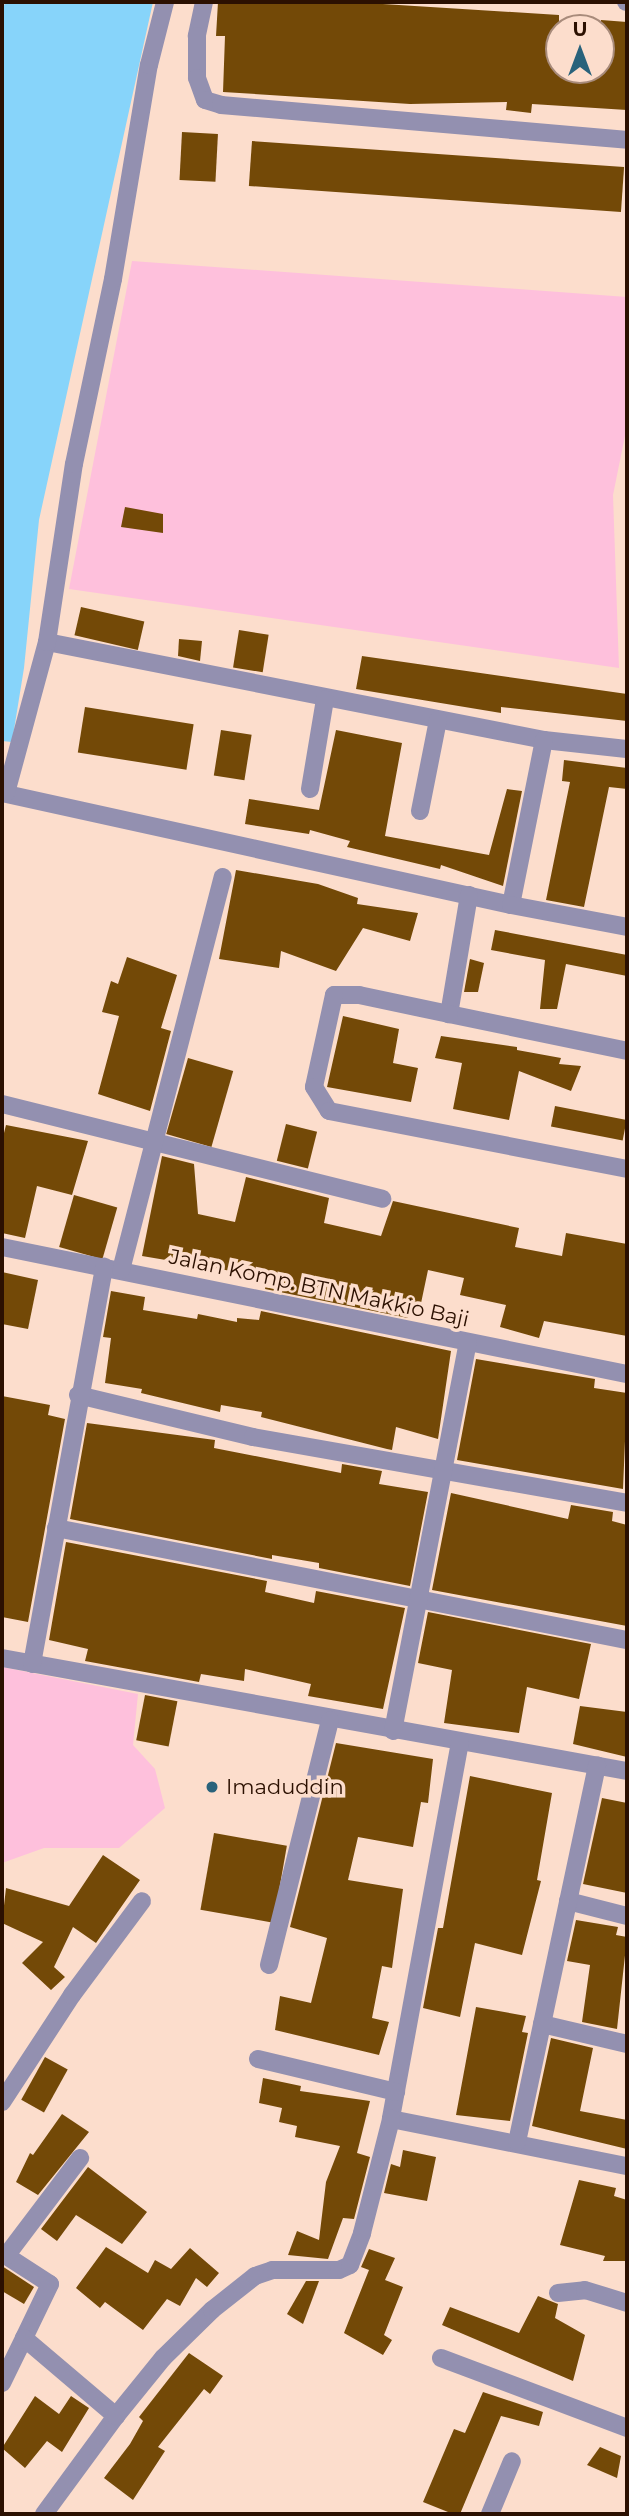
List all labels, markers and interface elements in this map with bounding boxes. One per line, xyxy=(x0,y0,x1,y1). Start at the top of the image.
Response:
north arrow xyxy=(545,14,615,84)
text: U xyxy=(573,18,587,41)
street label: Jalan Komp. BTN Makkio Baji xyxy=(167,1244,471,1332)
place label: Imaduddin xyxy=(226,1774,344,1800)
marker: Imaduddin xyxy=(204,1779,220,1795)

